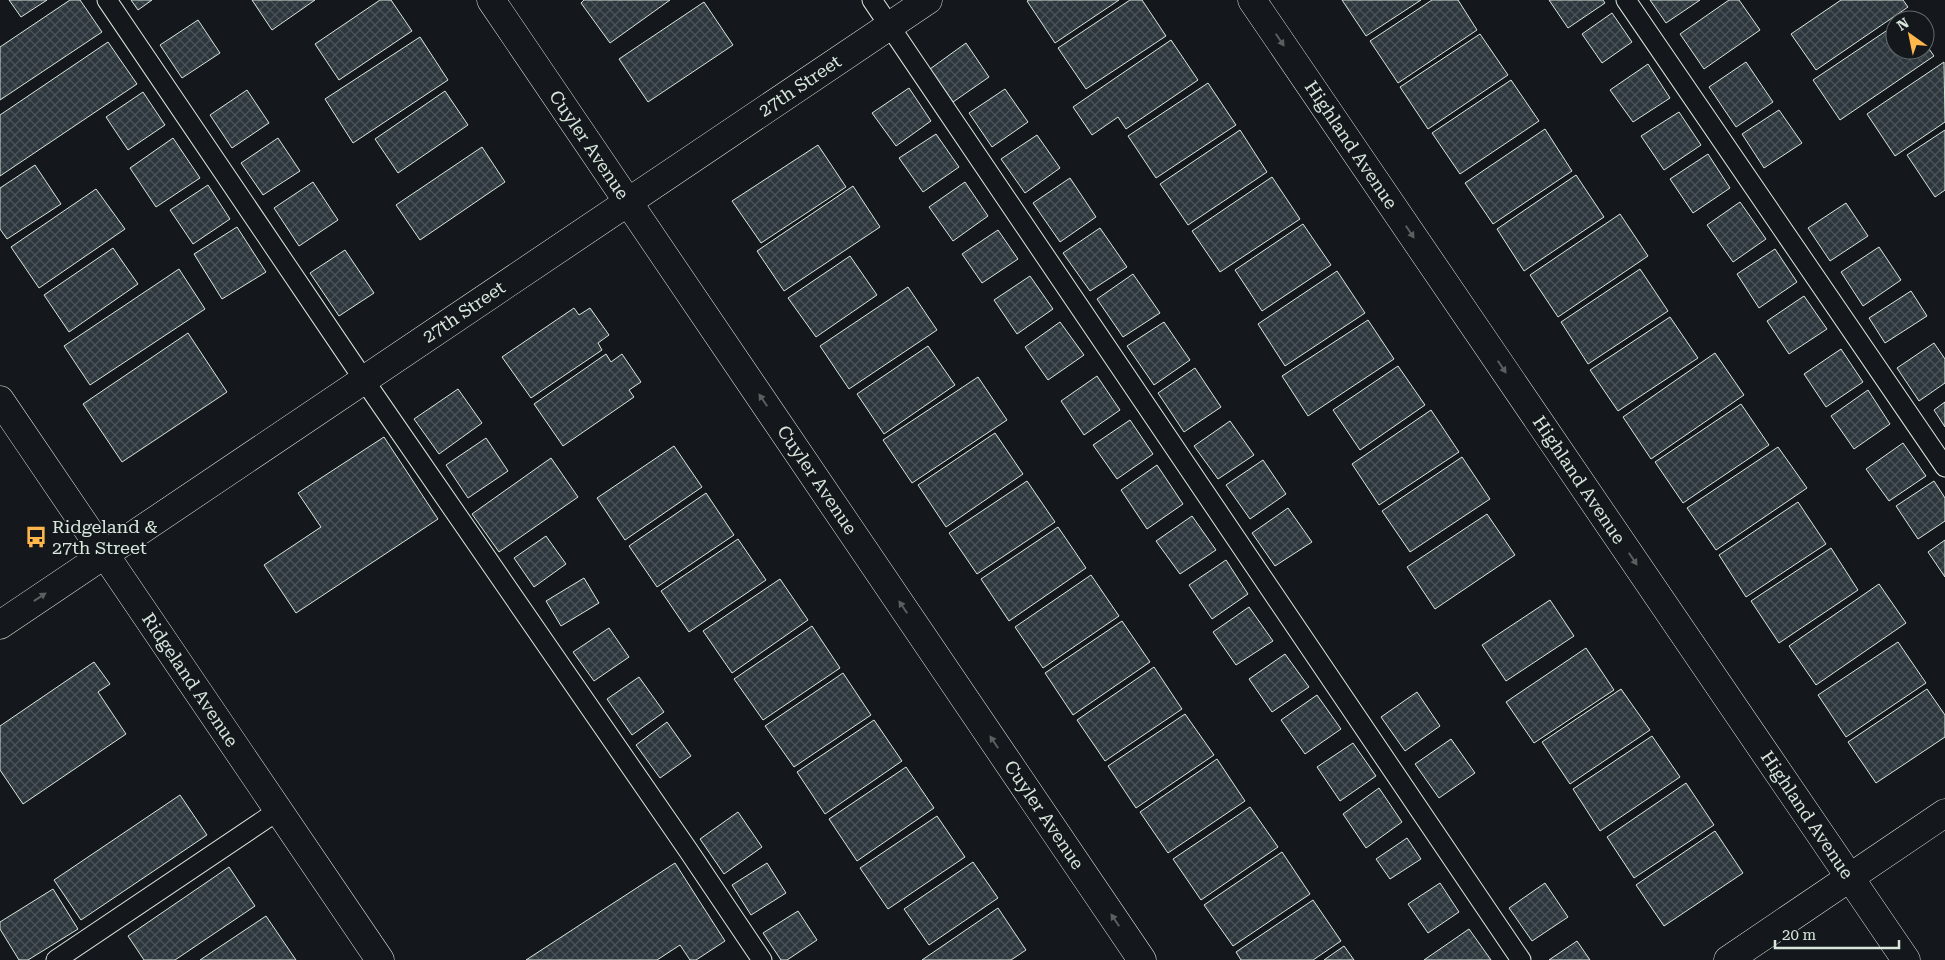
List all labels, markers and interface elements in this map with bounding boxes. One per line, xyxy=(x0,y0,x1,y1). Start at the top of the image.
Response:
north arrow xyxy=(1885,10,1935,60)
text: N xyxy=(1894,14,1912,34)
one-way arrow xyxy=(1275,34,1284,47)
street label: 27th Street xyxy=(755,50,845,121)
street label: Highland Avenue xyxy=(1301,77,1402,213)
street label: Cuyler Avenue xyxy=(545,86,634,203)
one-way arrow xyxy=(1405,226,1415,239)
street label: 27th Street xyxy=(419,276,509,347)
one-way arrow xyxy=(1497,360,1507,374)
one-way arrow xyxy=(758,393,767,407)
street label: Highland Avenue xyxy=(1529,412,1630,548)
street label: Cuyler Avenue xyxy=(773,421,862,538)
place label: Ridgeland & 27th Street xyxy=(52,516,158,558)
bus stop icon: Ridgeland & 27th Street xyxy=(23,524,49,550)
one-way arrow xyxy=(1628,552,1638,566)
one-way arrow xyxy=(34,592,47,602)
one-way arrow xyxy=(898,600,908,614)
street label: Ridgeland Avenue xyxy=(138,609,243,751)
one-way arrow xyxy=(989,735,999,748)
street label: Highland Avenue xyxy=(1757,747,1858,883)
street label: Cuyler Avenue xyxy=(1000,756,1089,873)
one-way arrow xyxy=(1110,913,1120,926)
scale bar xyxy=(1775,918,1899,950)
text: 20 m xyxy=(1782,926,1817,944)

